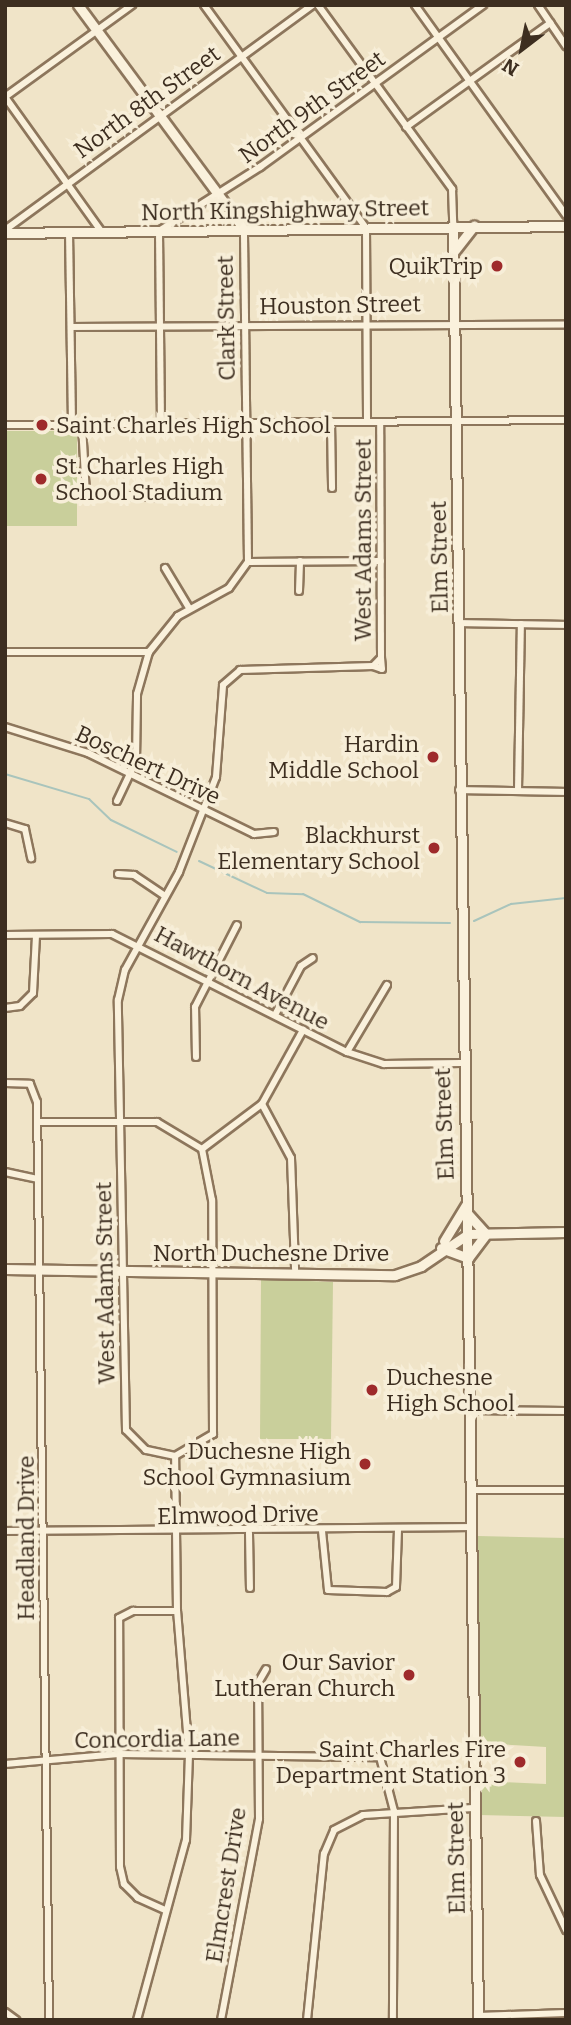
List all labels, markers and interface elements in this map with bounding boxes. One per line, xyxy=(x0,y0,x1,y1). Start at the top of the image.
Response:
north arrow xyxy=(487,14,557,84)
street label: North 8th Street xyxy=(69,40,225,164)
street label: North 9th Street xyxy=(234,45,390,169)
text: N xyxy=(498,54,523,81)
street label: North Kingshighway Street xyxy=(141,194,429,226)
place label: QuikTrip xyxy=(388,252,483,280)
street label: Clark Street xyxy=(211,255,241,381)
marker: QuikTrip xyxy=(489,258,505,274)
street label: Houston Street xyxy=(259,290,421,320)
place label: Saint Charles High School xyxy=(56,411,331,439)
marker: Saint Charles High School xyxy=(34,417,50,433)
street label: West Adams Street xyxy=(349,439,377,641)
place label: St. Charles High School Stadium xyxy=(55,452,224,506)
marker: St. Charles High School Stadium xyxy=(33,471,49,487)
street label: Elm Street xyxy=(424,501,454,613)
street label: Boschert Drive xyxy=(71,719,225,811)
place label: Hardin Middle School xyxy=(268,730,419,784)
marker: Hardin Middle School xyxy=(425,749,441,765)
place label: Blackhurst Elementary School xyxy=(217,821,420,875)
marker: Blackhurst Elementary School xyxy=(426,840,442,856)
street label: Hawthorn Avenue xyxy=(150,920,334,1036)
street label: Elm Street xyxy=(428,1067,460,1181)
street label: West Adams Street xyxy=(89,1181,121,1385)
street label: North Duchesne Drive xyxy=(153,1239,389,1267)
place label: Duchesne High School xyxy=(386,1363,515,1417)
marker: Duchesne High School xyxy=(364,1382,380,1398)
place label: Duchesne High School Gymnasium xyxy=(142,1437,351,1491)
street label: Headland Drive xyxy=(12,1455,40,1621)
marker: Duchesne High School Gymnasium xyxy=(357,1456,373,1472)
street label: Elmwood Drive xyxy=(157,1500,319,1530)
place label: Our Savior Lutheran Church xyxy=(214,1648,395,1702)
marker: Our Savior Lutheran Church xyxy=(401,1667,417,1683)
street label: Concordia Lane xyxy=(74,1724,240,1754)
place label: Saint Charles Fire Department Station 3 xyxy=(275,1735,506,1789)
marker: Saint Charles Fire Department Station 3 xyxy=(512,1754,528,1770)
street label: Elm Street xyxy=(441,1802,471,1914)
street label: Elmcrest Drive xyxy=(200,1805,252,1965)

